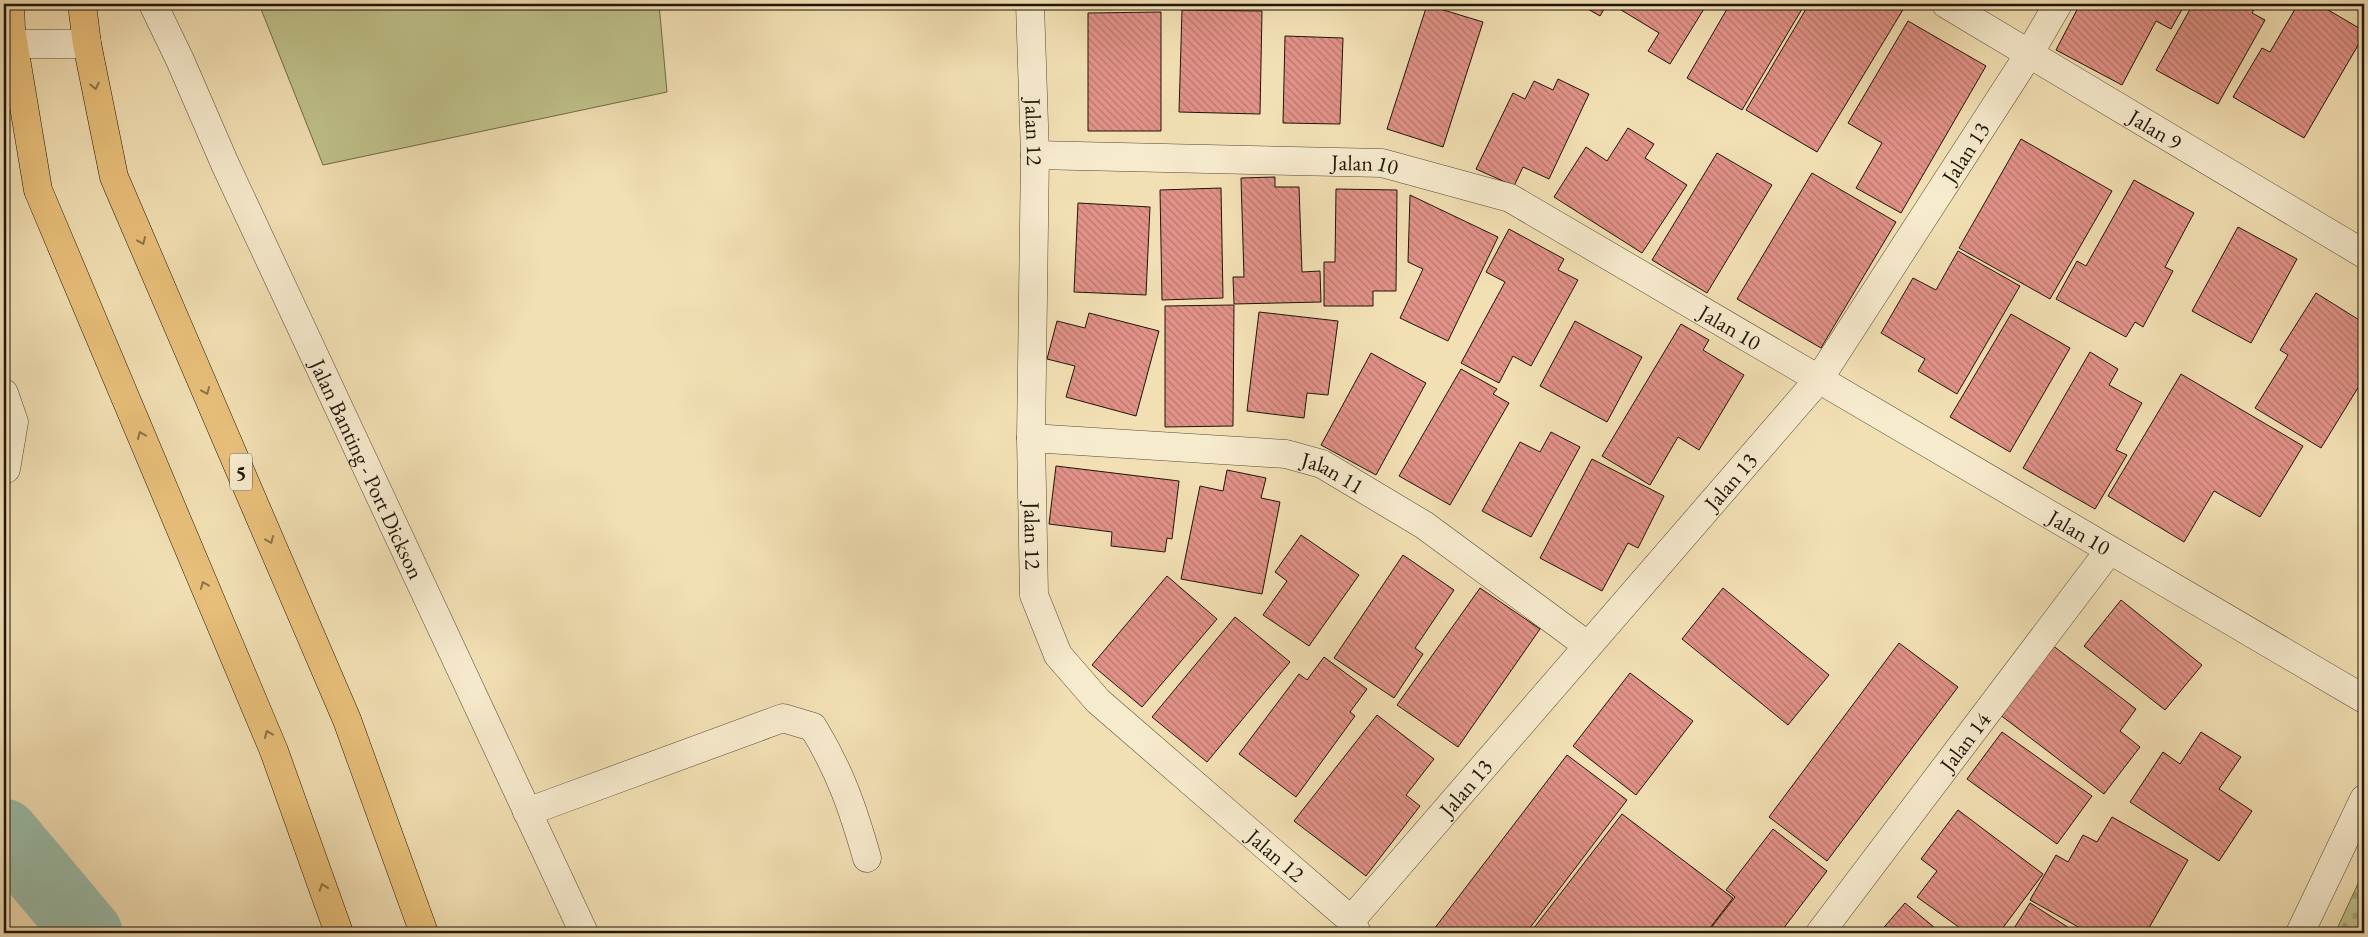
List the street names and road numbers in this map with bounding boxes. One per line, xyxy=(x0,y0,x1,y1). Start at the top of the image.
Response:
street label: Jalan 12 xyxy=(1019,96,1049,166)
street label: Jalan 9 xyxy=(2122,101,2188,157)
street label: Jalan 13 xyxy=(1934,116,1996,190)
street label: Jalan 10 xyxy=(1329,147,1402,181)
street label: Jalan 10 xyxy=(1692,297,1767,357)
street label: Jalan Banting - Port Dickson xyxy=(303,352,431,584)
street label: Jalan 11 xyxy=(1296,444,1370,501)
street label: Jalan 13 xyxy=(1696,446,1763,518)
road number: 5 xyxy=(230,454,252,491)
street label: Jalan 12 xyxy=(1018,500,1048,570)
street label: Jalan 10 xyxy=(2041,501,2116,562)
street label: Jalan 14 xyxy=(1932,706,1997,779)
street label: Jalan 13 xyxy=(1431,753,1499,824)
street label: Jalan 12 xyxy=(1239,821,1311,888)

